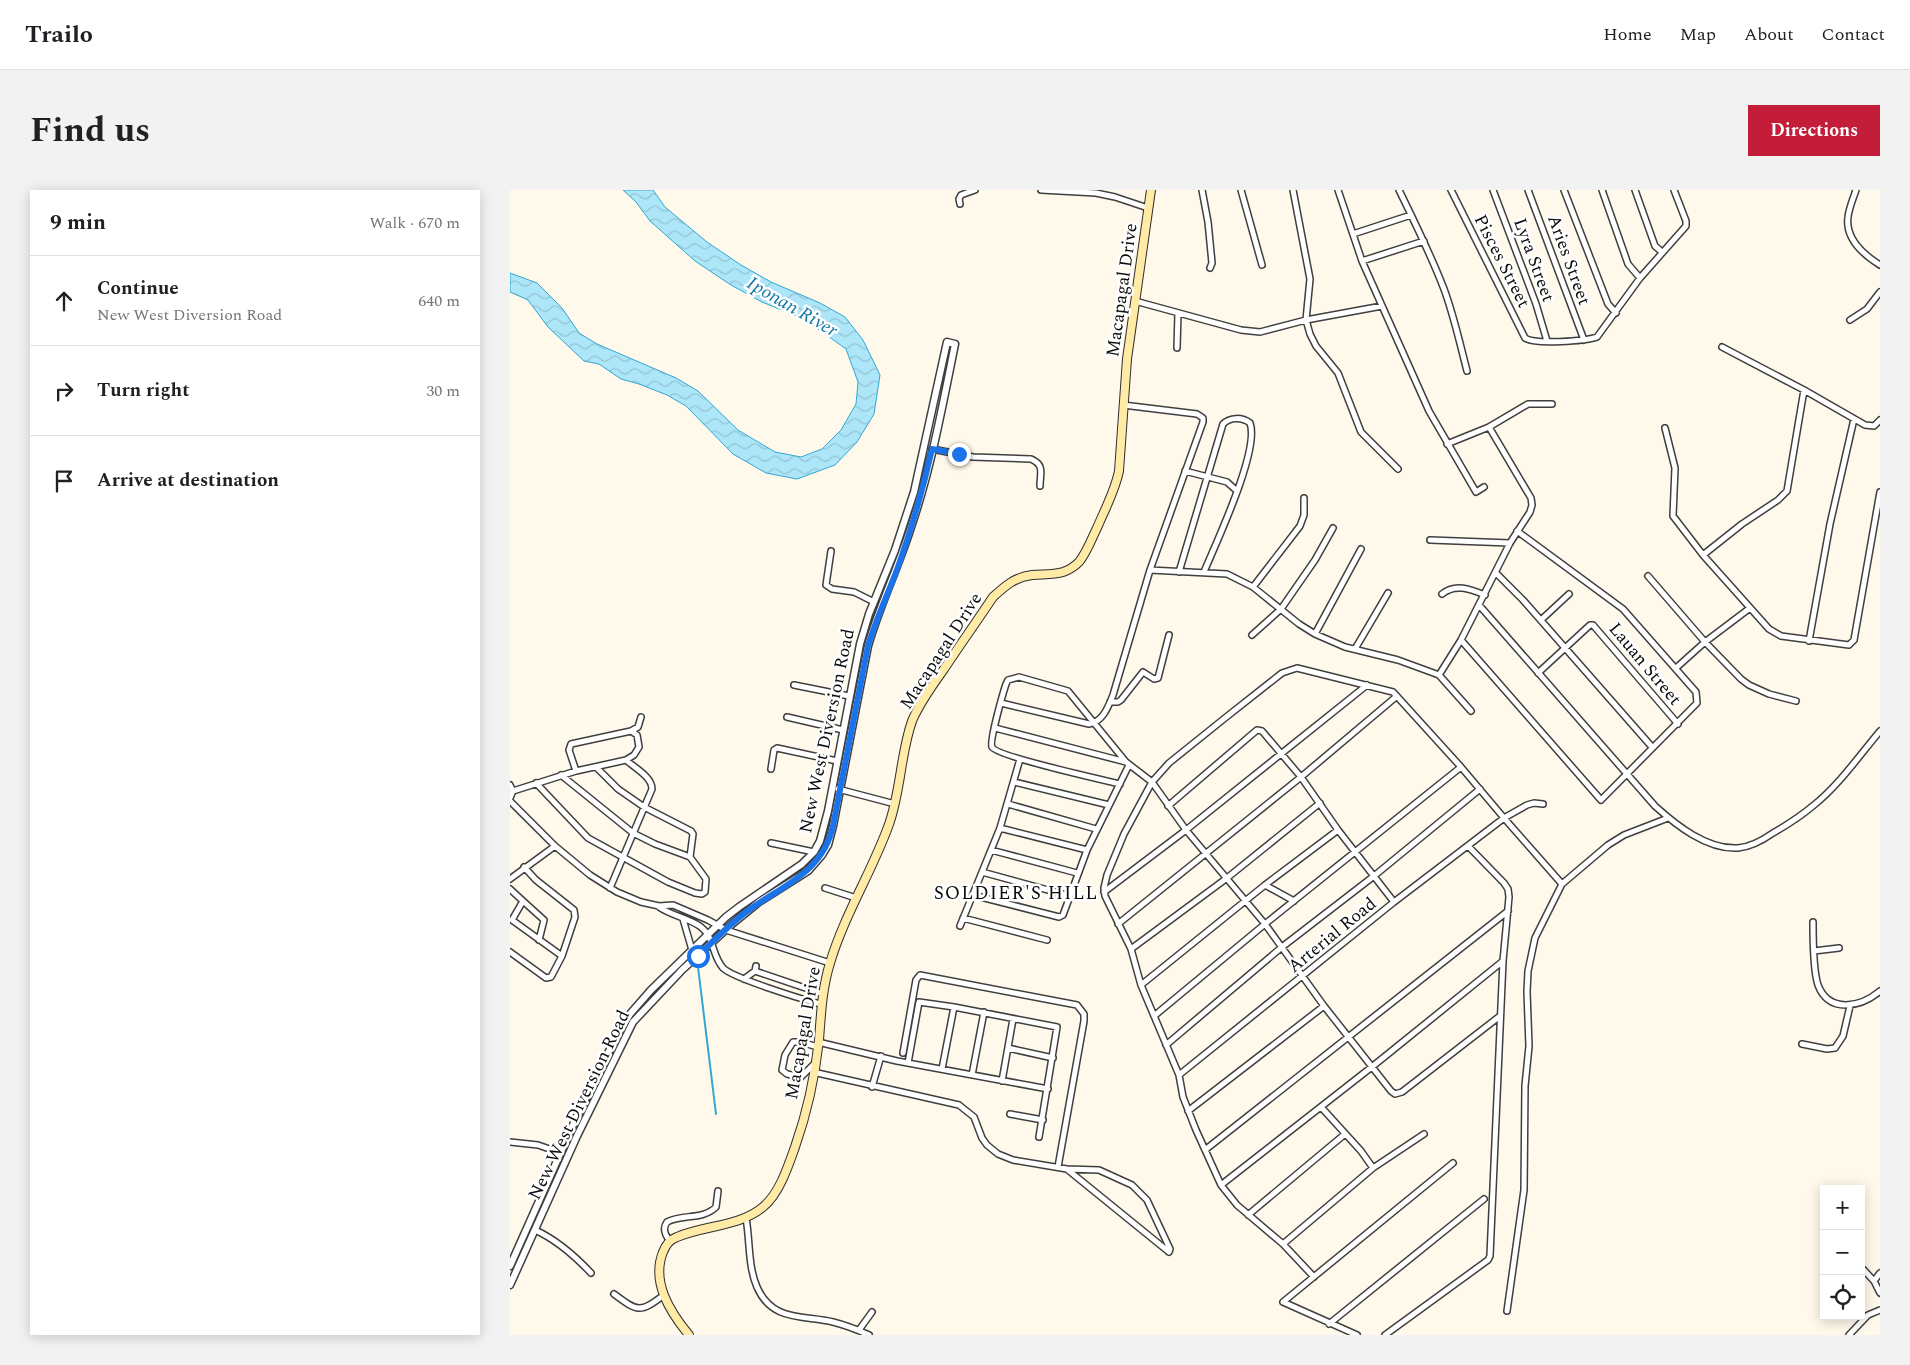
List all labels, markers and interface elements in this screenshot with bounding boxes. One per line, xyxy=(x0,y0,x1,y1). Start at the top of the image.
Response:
text: Trailo xyxy=(25,17,93,53)
text: Home xyxy=(1603,21,1652,48)
text: Map xyxy=(1680,21,1716,48)
text: About xyxy=(1744,21,1794,48)
text: Contact xyxy=(1822,21,1885,48)
text: Find us xyxy=(30,104,150,157)
button: Directions xyxy=(1748,105,1880,156)
text: 9 min xyxy=(50,207,106,239)
street label: Pisces Street xyxy=(1467,210,1537,312)
text: Walk · 670 m xyxy=(369,211,460,235)
street label: Aries Street xyxy=(1540,211,1598,309)
street label: Lyra Street xyxy=(1506,214,1562,306)
street label: Macapagal Drive xyxy=(1099,221,1145,359)
water label: Iponan River xyxy=(741,269,843,345)
text: Continue xyxy=(97,274,179,303)
icon: ahead xyxy=(50,287,78,315)
text: 640 m xyxy=(418,289,460,313)
text: New West Diversion Road xyxy=(97,303,282,327)
text: Turn right xyxy=(97,376,190,405)
icon: right xyxy=(50,377,78,405)
text: 30 m xyxy=(426,379,460,403)
route end xyxy=(948,443,971,466)
text: Arrive at destination xyxy=(97,466,279,495)
icon: arrive xyxy=(50,467,78,495)
street label: Macapagal Drive xyxy=(893,587,989,715)
street label: Lauan Street xyxy=(1602,617,1688,711)
street label: New West Diversion Road xyxy=(792,626,862,836)
district label: SOLDIER'S HILL xyxy=(934,879,1098,908)
street label: Arterial Road xyxy=(1282,891,1382,979)
route start xyxy=(687,945,710,968)
street label: Macapagal Drive xyxy=(778,964,828,1102)
street label: New West Diversion Road xyxy=(521,1005,637,1205)
map controls xyxy=(1820,1185,1865,1320)
button: + xyxy=(1820,1185,1865,1230)
button: − xyxy=(1820,1230,1865,1275)
button: locate xyxy=(1820,1275,1865,1320)

